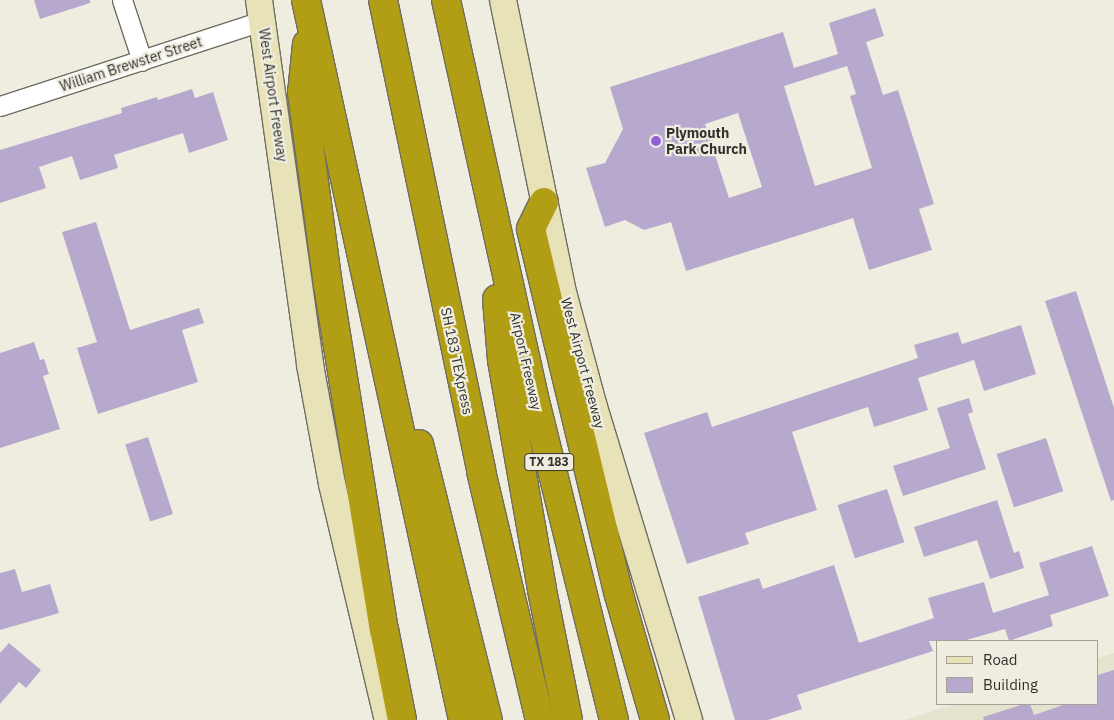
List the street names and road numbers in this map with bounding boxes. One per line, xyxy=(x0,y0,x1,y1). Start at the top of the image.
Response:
street label: West Airport Freeway xyxy=(255,27,291,163)
street label: William Brewster Street xyxy=(58,33,204,95)
street label: West Airport Freeway xyxy=(557,296,609,430)
street label: SH 183 TEXpress xyxy=(437,306,477,416)
street label: Airport Freeway xyxy=(507,310,545,412)
road number: TX 183 xyxy=(524,452,574,472)

